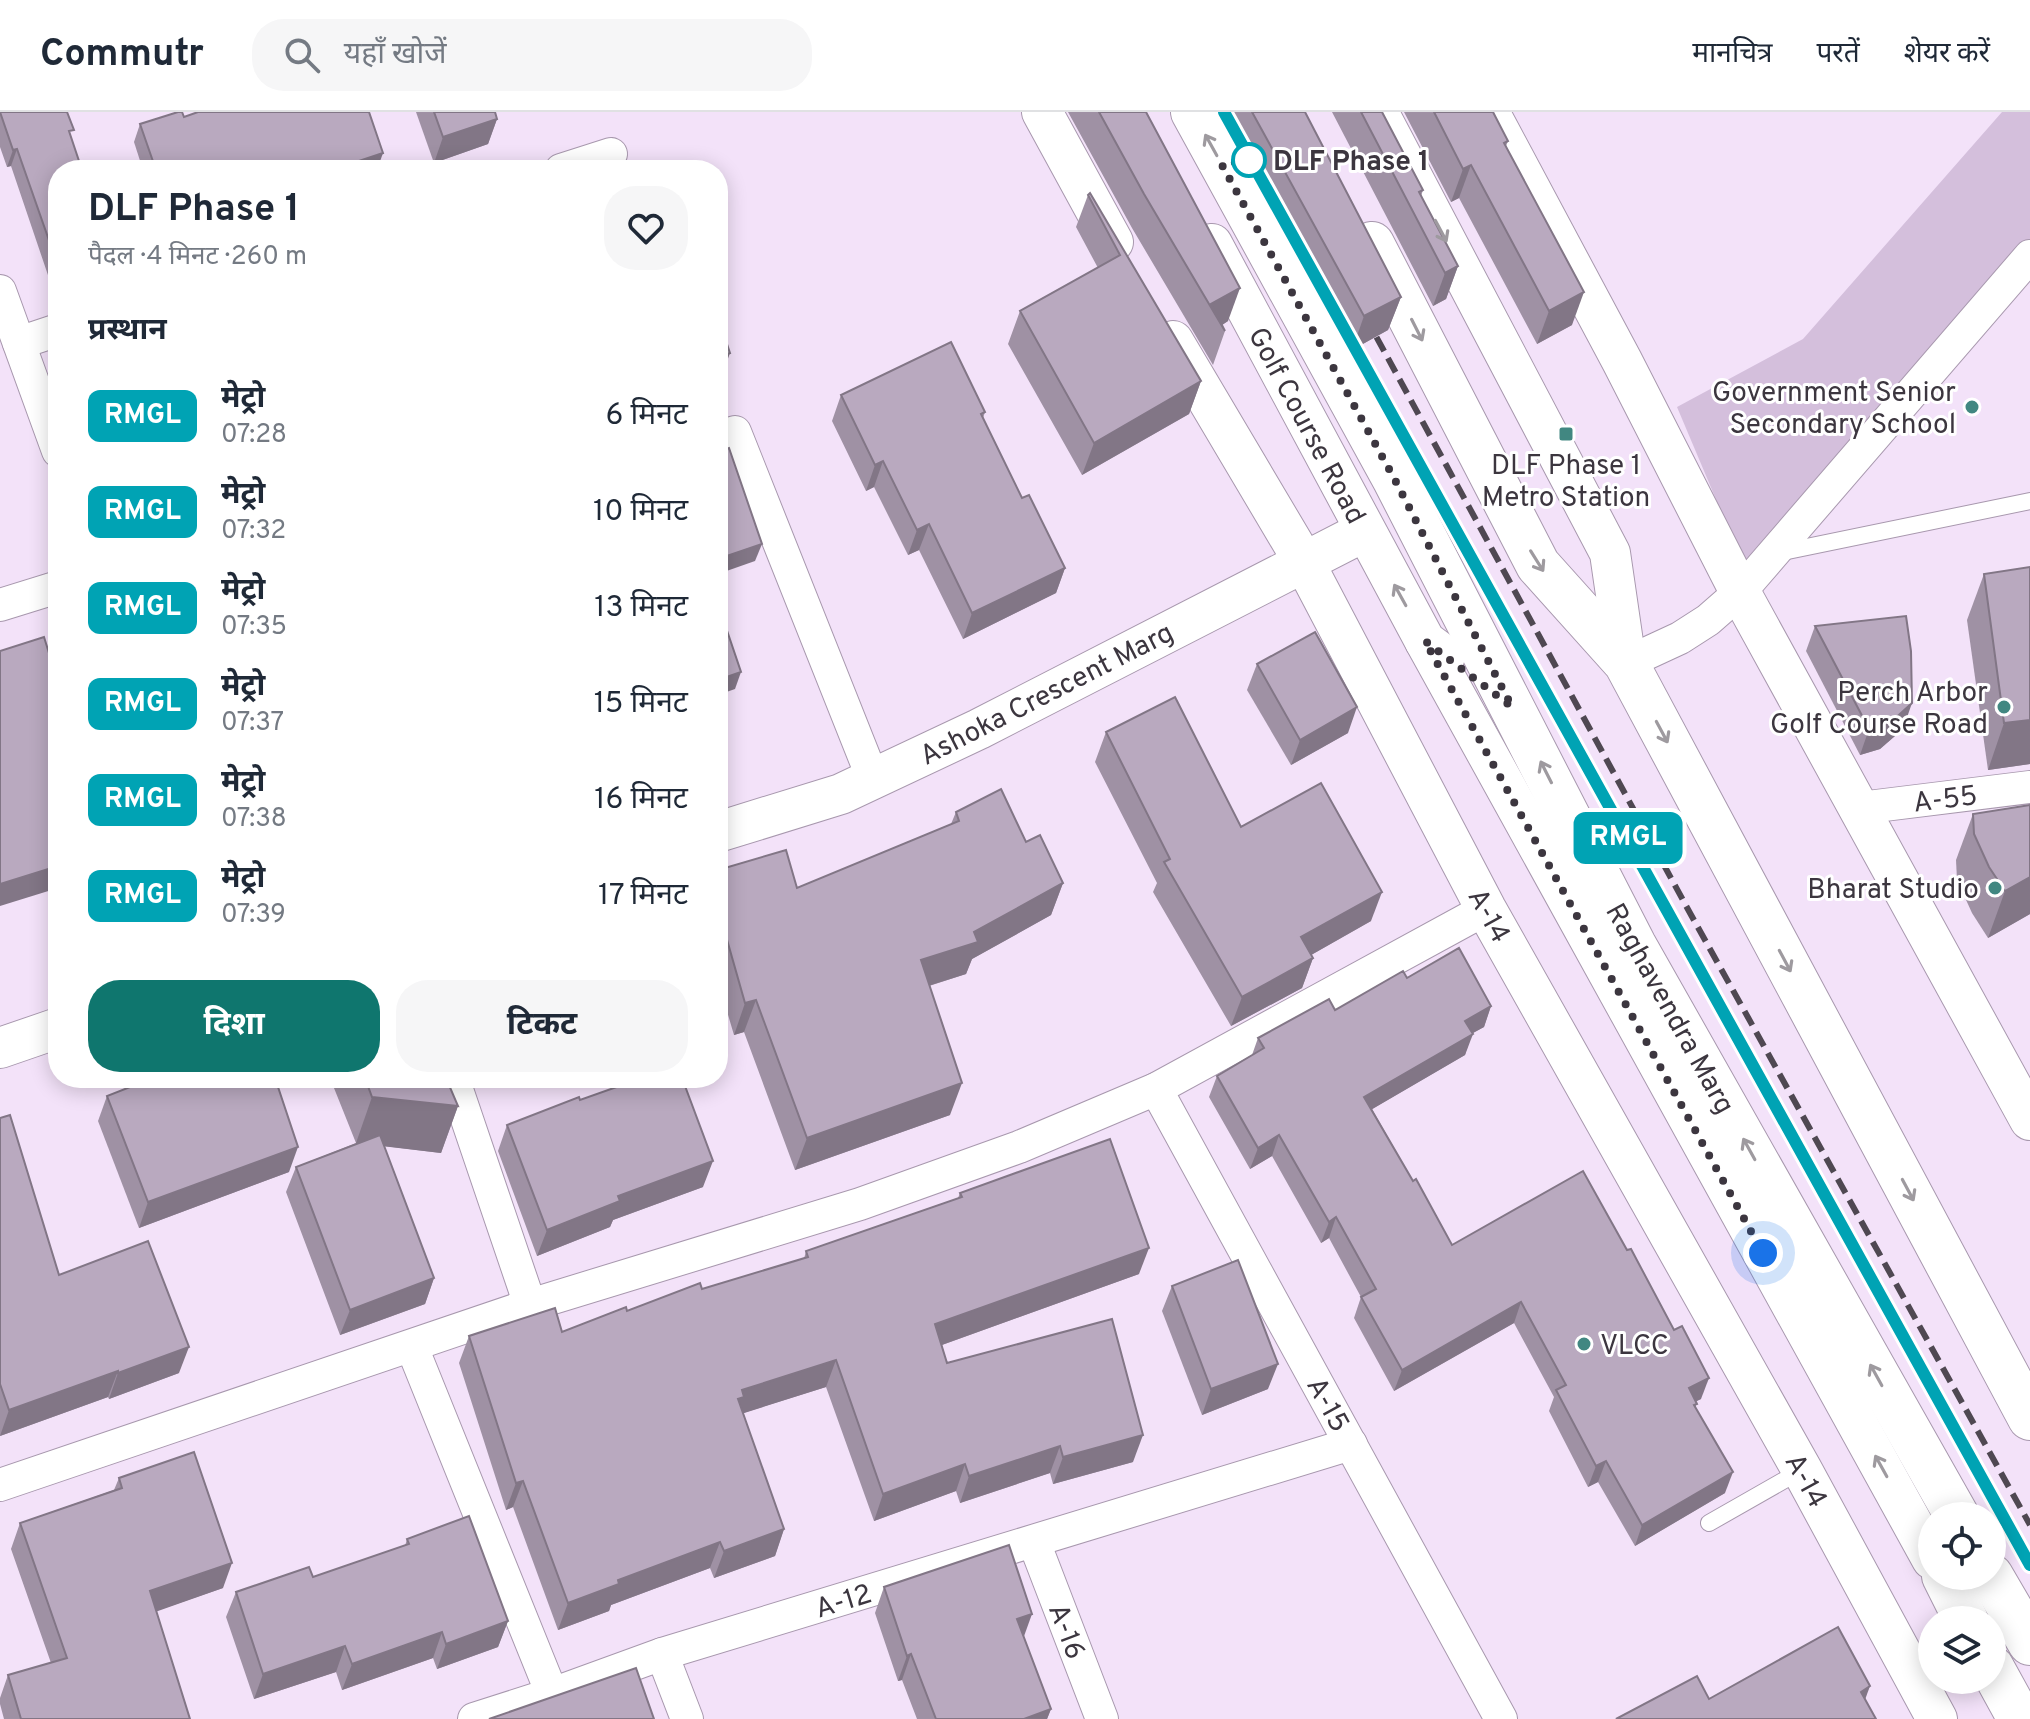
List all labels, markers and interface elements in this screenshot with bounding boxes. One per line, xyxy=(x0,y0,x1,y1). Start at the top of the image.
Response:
search box xyxy=(252,19,812,91)
text: Commutr xyxy=(40,31,204,80)
icon: search xyxy=(280,33,324,77)
text: यहाँ खोजें xyxy=(344,37,447,74)
text: मानचित्र xyxy=(1692,37,1772,73)
text: परतें xyxy=(1816,37,1860,73)
text: शेयर करें xyxy=(1904,37,1990,73)
one-way arrow xyxy=(1203,134,1219,157)
marker: DLF Phase 1 xyxy=(1232,143,1266,177)
place label: DLF Phase 1 xyxy=(1273,145,1429,181)
text: DLF Phase 1 xyxy=(88,186,300,235)
button: heart xyxy=(604,186,688,270)
one-way arrow xyxy=(1433,218,1449,242)
text: पैदल · 4 मिनट · 260 m xyxy=(88,241,307,274)
text: प्रस्थान xyxy=(88,313,167,350)
one-way arrow xyxy=(1409,318,1425,342)
street label: Golf Course Road xyxy=(1238,322,1372,531)
place label: Government Senior Secondary School xyxy=(1712,376,1956,444)
text: मेट्रो xyxy=(221,381,265,418)
text: RMGL xyxy=(104,398,181,434)
text: 6 मिनट xyxy=(606,398,688,435)
marker: Government Senior Secondary School xyxy=(1963,398,1981,416)
text: 07:28 xyxy=(221,419,287,452)
marker: DLF Phase 1 Metro Station xyxy=(1557,425,1575,443)
place label: DLF Phase 1 Metro Station xyxy=(1482,449,1650,517)
text: मेट्रो xyxy=(221,477,265,514)
text: RMGL xyxy=(104,494,181,530)
text: 10 मिनट xyxy=(593,494,688,531)
text: 07:32 xyxy=(221,515,286,548)
one-way arrow xyxy=(1529,549,1546,571)
text: मेट्रो xyxy=(221,573,265,610)
one-way arrow xyxy=(1392,584,1408,607)
text: RMGL xyxy=(104,590,181,626)
text: 13 मिनट xyxy=(594,590,688,627)
text: 07:35 xyxy=(221,611,287,644)
street label: Ashoka Crescent Marg xyxy=(914,616,1180,775)
text: मेट्रो xyxy=(221,669,265,706)
place label: Perch Arbor Golf Course Road xyxy=(1770,676,1988,744)
text: RMGL xyxy=(104,686,181,722)
text: 15 मिनट xyxy=(594,686,688,723)
marker: Perch Arbor Golf Course Road xyxy=(1995,698,2013,716)
text: 07:37 xyxy=(221,707,284,740)
one-way arrow xyxy=(1655,719,1671,743)
one-way arrow xyxy=(1537,761,1553,785)
text: मेट्रो xyxy=(221,765,265,802)
street label: A-55 xyxy=(1911,779,1980,823)
text: RMGL xyxy=(104,782,181,818)
text: 16 मिनट xyxy=(594,782,688,819)
text: 07:38 xyxy=(221,803,287,836)
line badge: RMGL xyxy=(1572,812,1684,864)
text: RMGL xyxy=(1590,820,1666,856)
text: मेट्रो xyxy=(221,861,265,898)
place label: Bharat Studio xyxy=(1807,873,1979,909)
text: RMGL xyxy=(104,878,181,914)
text: 17 मिनट xyxy=(598,878,688,915)
marker: Bharat Studio xyxy=(1986,879,2004,897)
street label: A-14 xyxy=(1458,883,1517,950)
street label: Raghavendra Marg xyxy=(1596,898,1741,1121)
text: 07:39 xyxy=(221,899,286,932)
one-way arrow xyxy=(1778,948,1794,972)
button: दिशा xyxy=(88,980,380,1072)
button: टिकट xyxy=(396,980,688,1072)
one-way arrow xyxy=(1741,1137,1756,1161)
one-way arrow xyxy=(1900,1178,1916,1201)
your location xyxy=(1743,1233,1783,1273)
place label: VLCC xyxy=(1600,1329,1669,1365)
marker: VLCC xyxy=(1575,1335,1593,1353)
one-way arrow xyxy=(1868,1364,1883,1388)
street label: A-15 xyxy=(1297,1372,1356,1439)
street label: A-14 xyxy=(1775,1448,1834,1515)
one-way arrow xyxy=(1873,1455,1889,1478)
map controls xyxy=(1918,1502,2006,1694)
button: locate xyxy=(1918,1502,2006,1590)
street label: A-12 xyxy=(811,1577,877,1628)
street label: A-16 xyxy=(1038,1599,1092,1665)
button: layers xyxy=(1918,1606,2006,1694)

